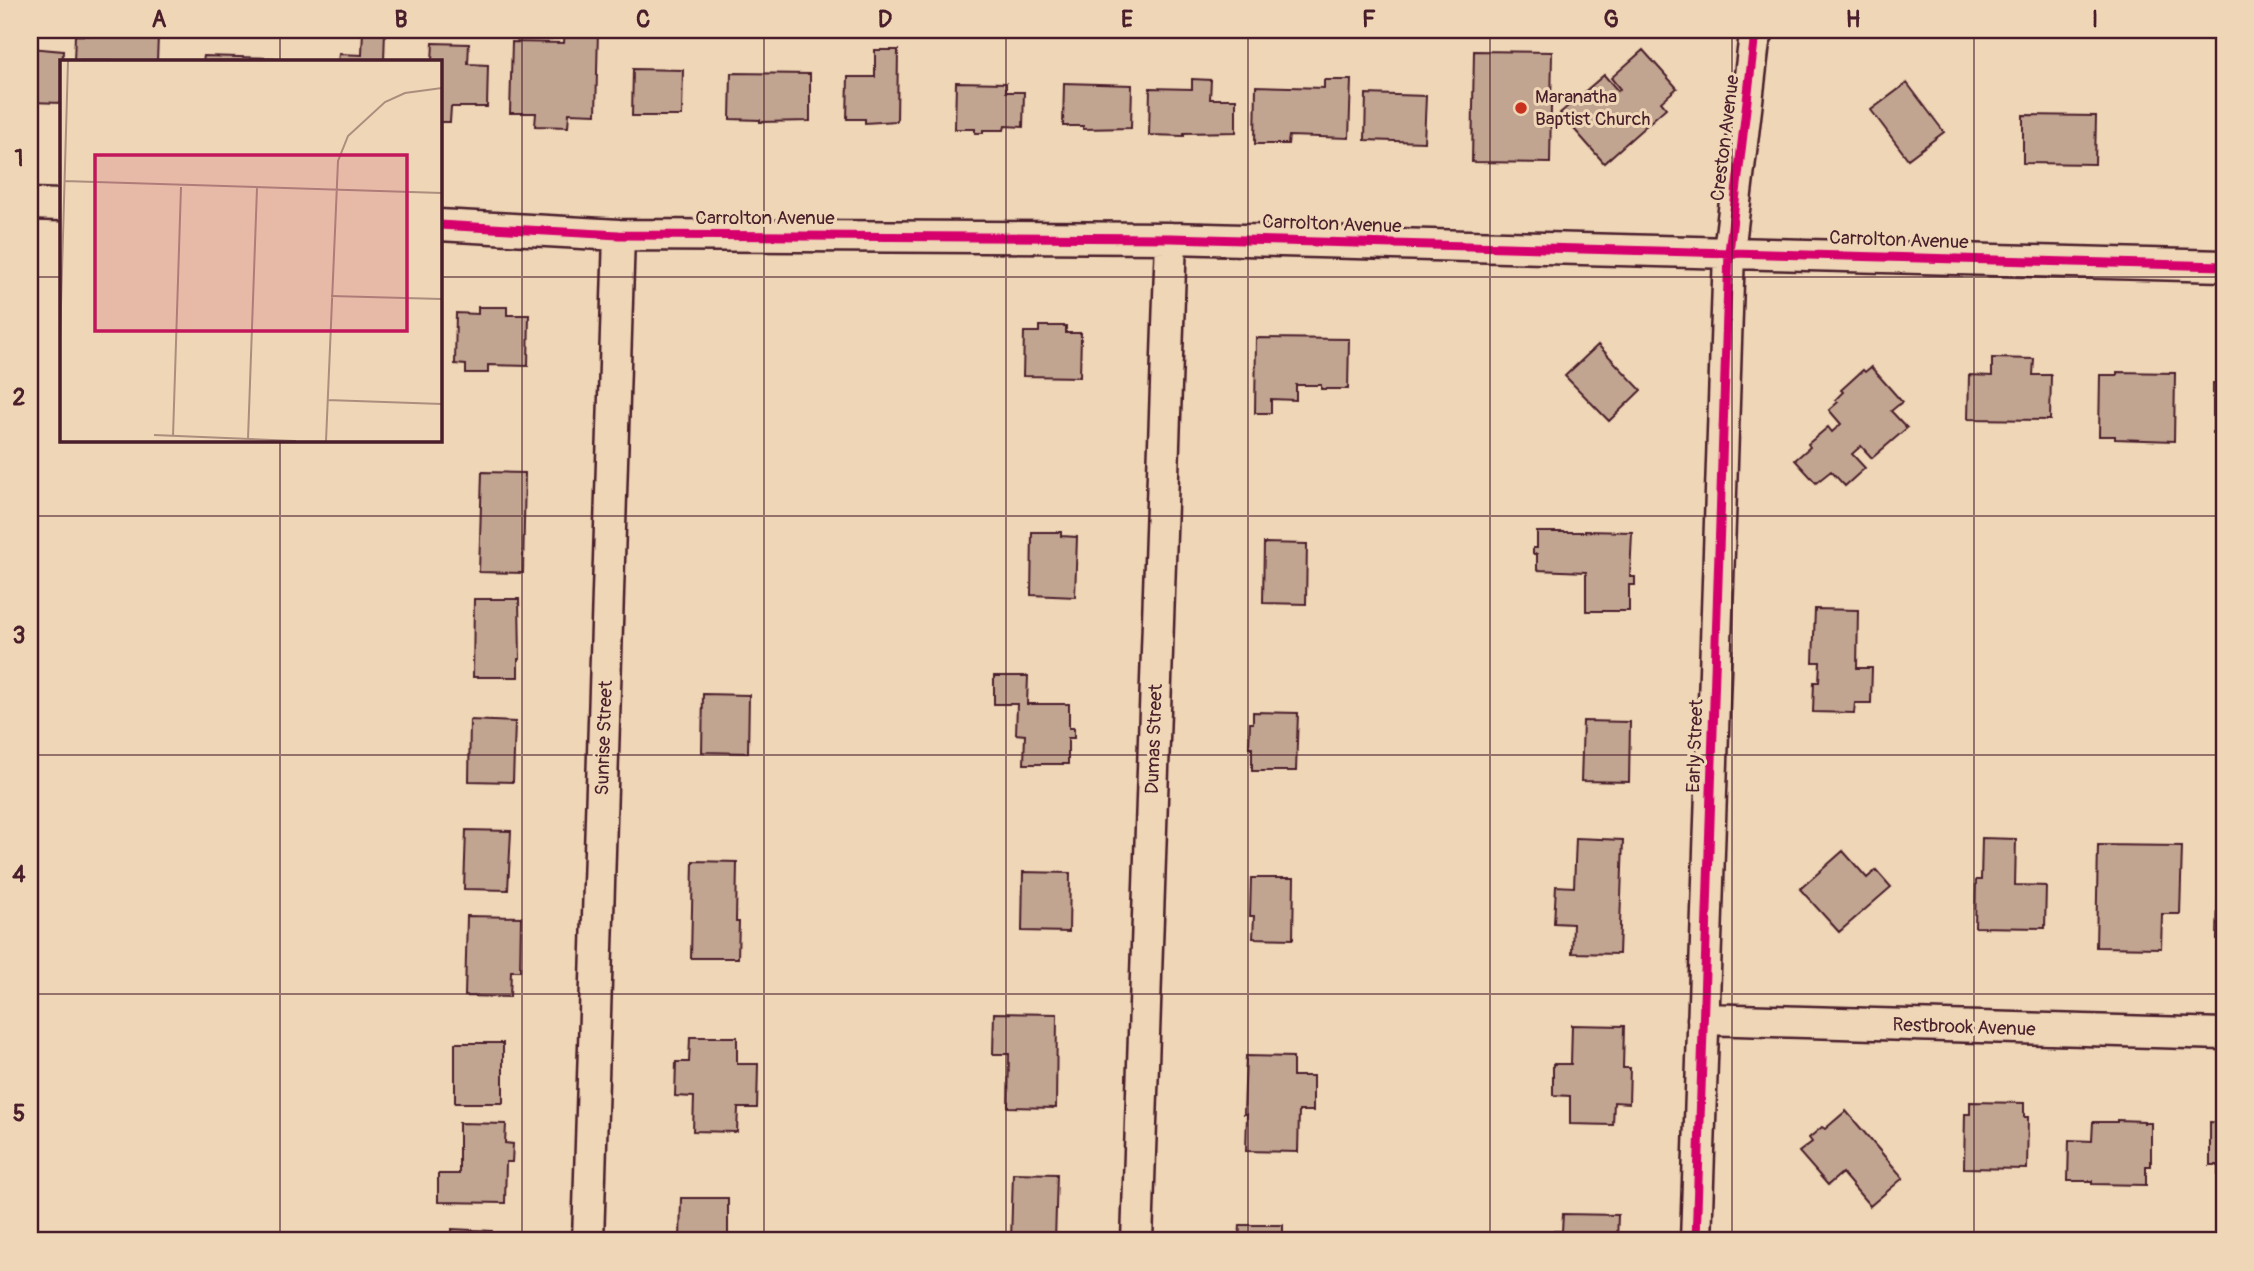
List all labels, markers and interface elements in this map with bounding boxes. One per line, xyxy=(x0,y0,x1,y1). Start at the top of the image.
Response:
text: A xyxy=(152,5,167,34)
text: B xyxy=(394,5,408,34)
text: C xyxy=(636,5,650,34)
text: D xyxy=(878,5,892,34)
text: E xyxy=(1121,5,1133,34)
text: F xyxy=(1362,5,1376,34)
text: G xyxy=(1603,5,1619,34)
text: H xyxy=(1846,5,1860,34)
text: I xyxy=(2092,5,2098,34)
inset map xyxy=(60,60,441,441)
street label: Creston Avenue xyxy=(1705,73,1745,202)
place label: Maranatha Baptist Church xyxy=(1535,85,1650,131)
marker: Maranatha Baptist Church xyxy=(1513,100,1529,116)
text: 1 xyxy=(15,144,24,173)
street label: Carrolton Avenue xyxy=(695,206,835,230)
street label: Carrolton Avenue xyxy=(1262,210,1403,238)
street label: Carrolton Avenue xyxy=(1829,226,1970,254)
text: 2 xyxy=(13,383,26,412)
text: 3 xyxy=(13,621,25,650)
street label: Sunrise Street xyxy=(590,680,618,796)
street label: Dumas Street xyxy=(1140,683,1168,795)
street label: Early Street xyxy=(1681,698,1709,793)
text: 4 xyxy=(12,860,26,889)
street label: Restbrook Avenue xyxy=(1892,1013,2037,1042)
text: 5 xyxy=(13,1099,25,1128)

